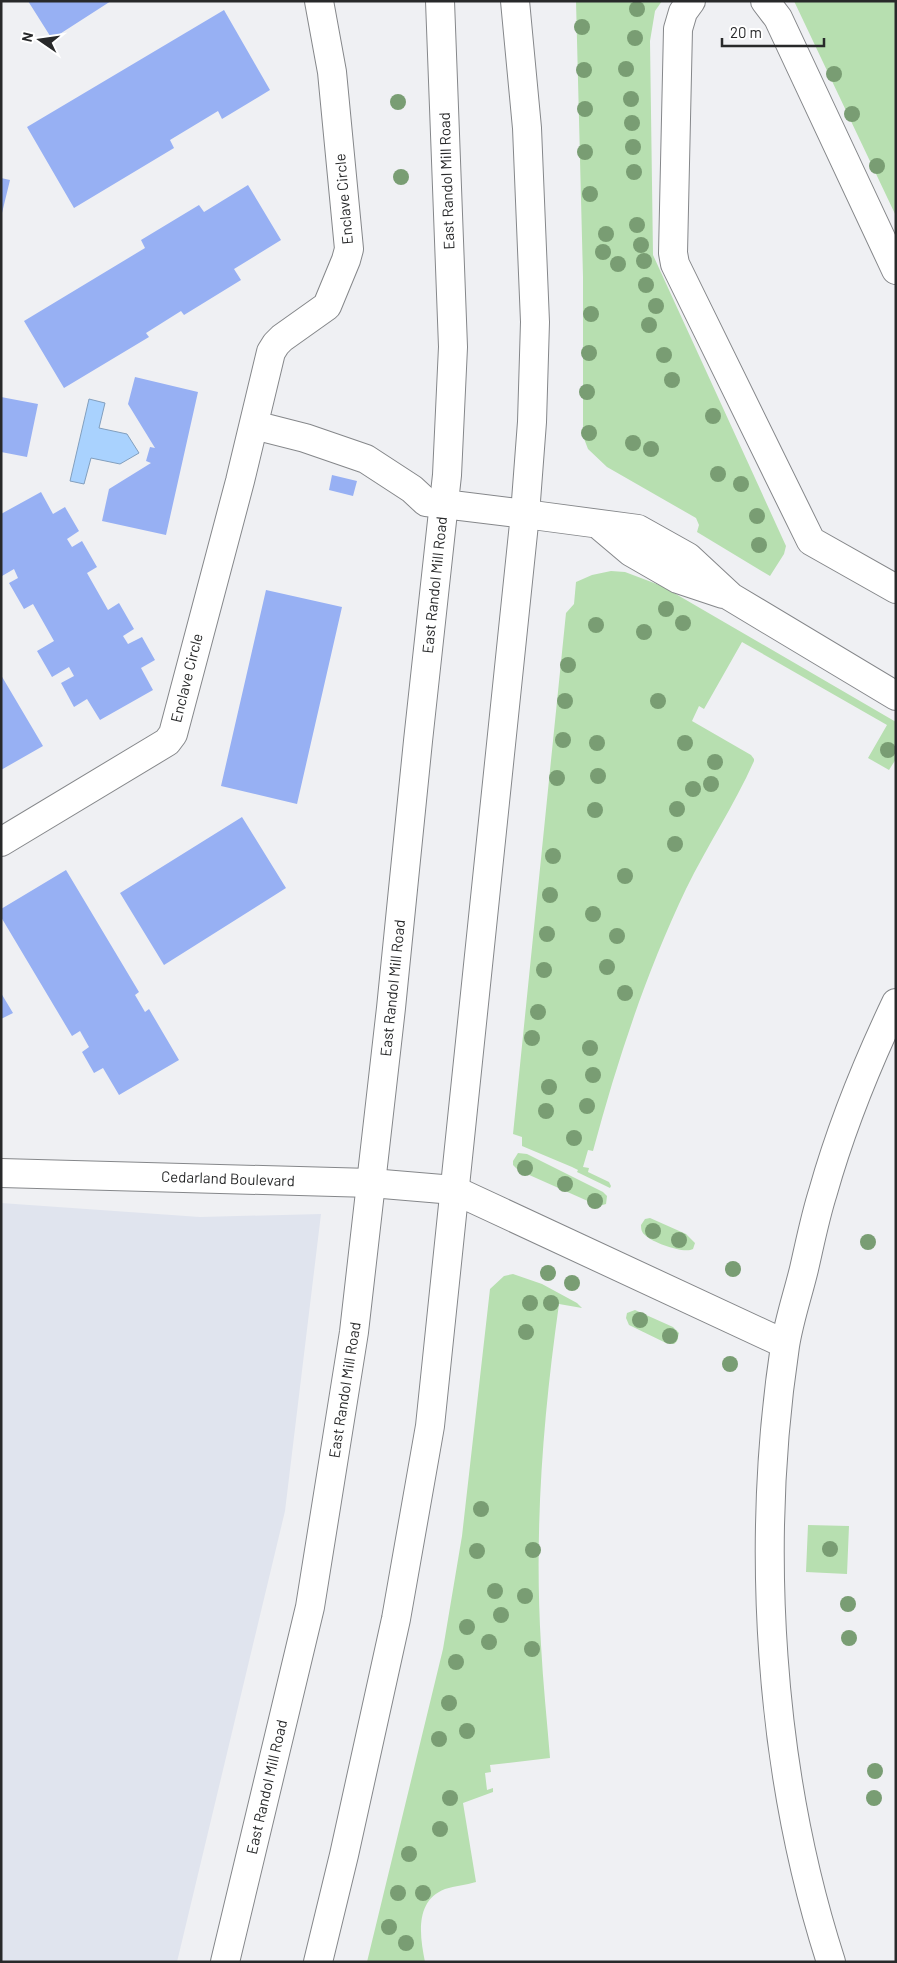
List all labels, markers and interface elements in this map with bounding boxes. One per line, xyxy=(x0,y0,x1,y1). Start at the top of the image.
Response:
north arrow xyxy=(15,15,65,65)
scale bar xyxy=(722,15,824,47)
text: 20 m xyxy=(730,23,762,41)
text: N xyxy=(18,31,36,43)
street label: East Randol Mill Road xyxy=(435,112,457,250)
street label: Enclave Circle xyxy=(330,153,356,245)
street label: East Randol Mill Road xyxy=(418,516,450,654)
street label: Enclave Circle xyxy=(166,631,206,724)
street label: East Randol Mill Road xyxy=(376,919,408,1057)
street label: Cedarland Boulevard xyxy=(161,1167,295,1189)
street label: East Randol Mill Road xyxy=(324,1320,364,1459)
street label: East Randol Mill Road xyxy=(242,1718,290,1856)

